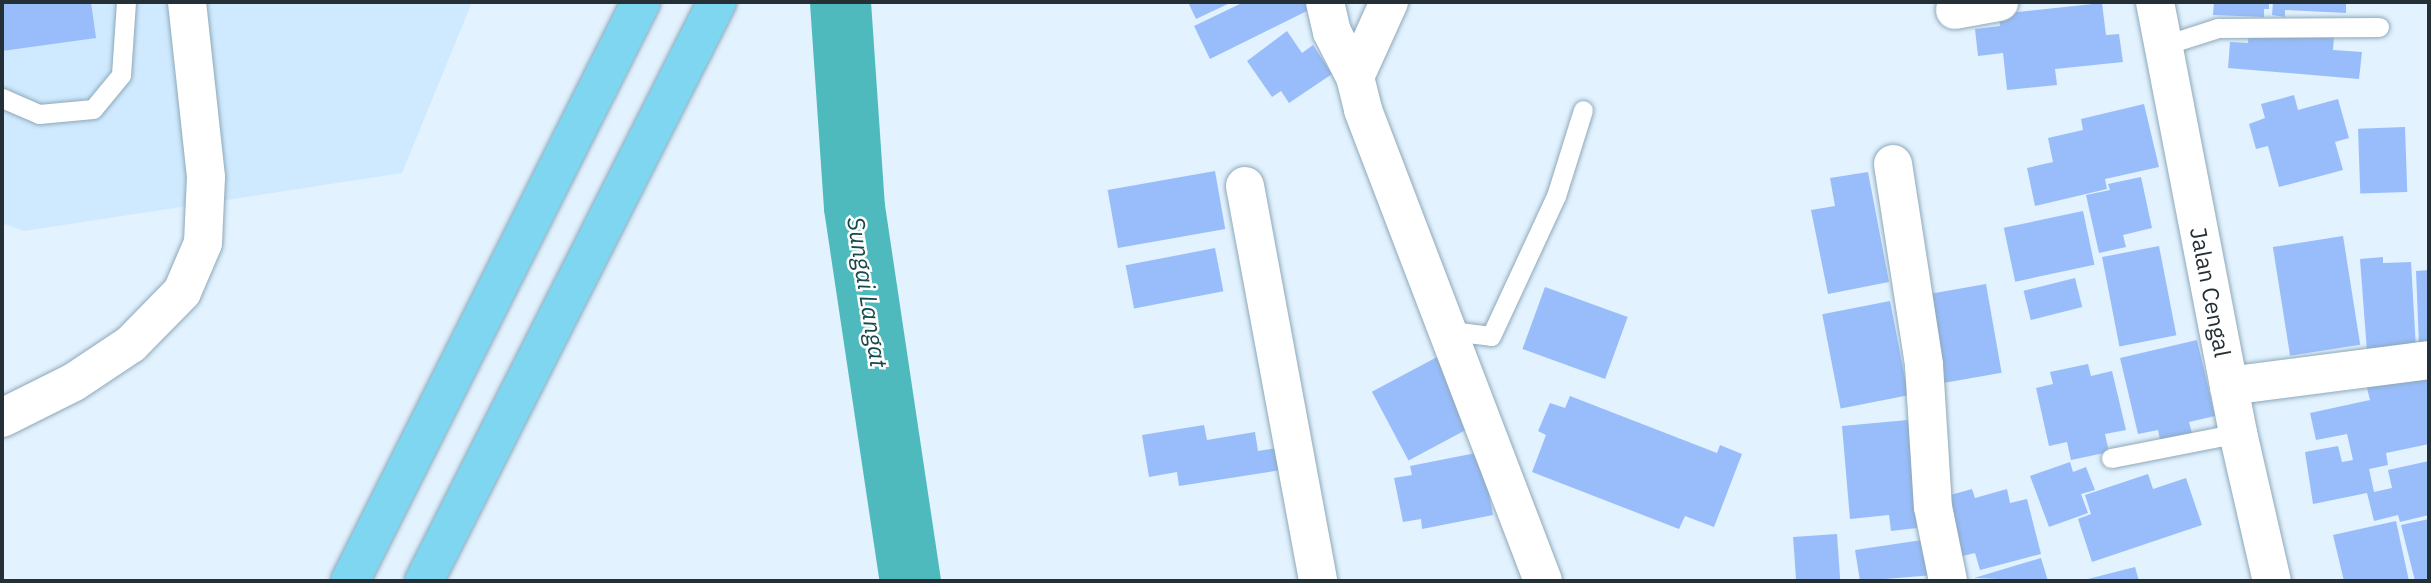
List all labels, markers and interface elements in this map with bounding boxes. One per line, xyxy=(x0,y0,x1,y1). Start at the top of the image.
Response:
water label: Sungai Langat xyxy=(841,215,893,369)
street label: Jalan Cengal xyxy=(2185,225,2237,359)

